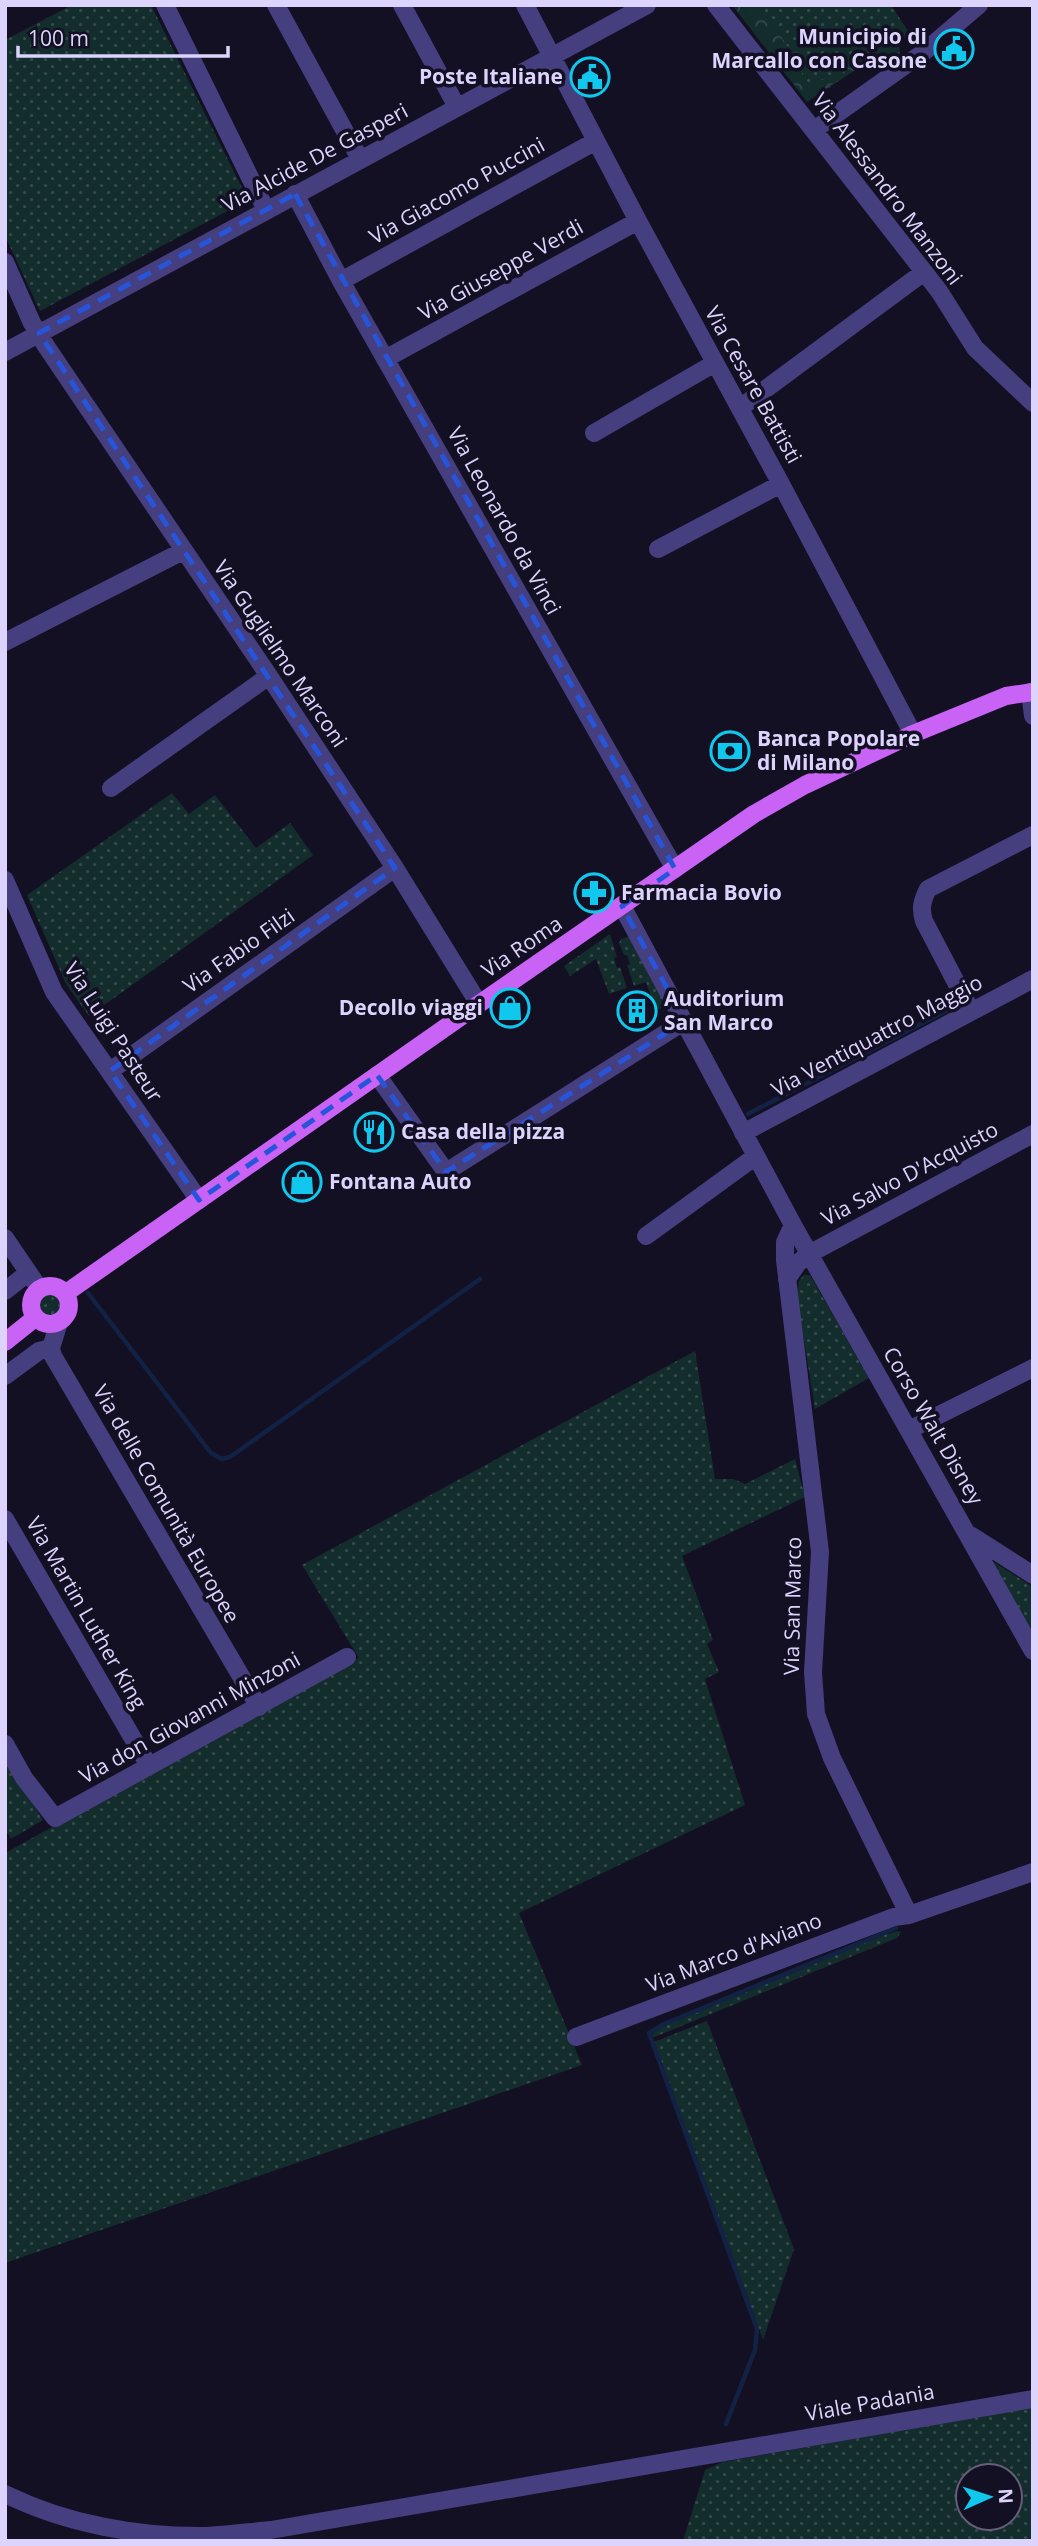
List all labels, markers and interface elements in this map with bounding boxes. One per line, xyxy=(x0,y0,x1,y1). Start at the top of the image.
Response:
scale bar xyxy=(18,14,228,58)
place label: Municipio di Marcallo con Casone xyxy=(711,22,927,74)
text: 100 m xyxy=(28,24,89,52)
public building icon: Municipio di Marcallo con Casone xyxy=(933,28,975,70)
public building icon: Poste Italiane xyxy=(569,56,611,98)
place label: Poste Italiane xyxy=(419,62,563,90)
street label: Via Alessandro Manzoni xyxy=(806,87,969,290)
street label: Via Alcide De Gasperi xyxy=(217,96,412,218)
street label: Via Giacomo Puccini xyxy=(364,130,549,250)
street label: Via Giuseppe Verdi xyxy=(413,212,588,326)
street label: Via Cesare Battisti xyxy=(699,301,809,468)
street label: Via Leonardo da Vinci xyxy=(442,422,568,619)
street label: Via Guglielmo Marconi xyxy=(208,555,354,752)
place label: Banca Popolare di Milano xyxy=(757,724,920,776)
bank icon: Banca Popolare di Milano xyxy=(709,730,751,772)
pharmacy icon: Farmacia Bovio xyxy=(573,872,615,914)
place label: Farmacia Bovio xyxy=(621,878,782,906)
street label: Via Fabio Filzi xyxy=(177,901,300,999)
street label: Via Roma xyxy=(476,909,567,983)
street label: Via Luigi Pasteur xyxy=(58,956,170,1107)
street label: Via Ventiquattro Maggio xyxy=(766,968,987,1103)
place label: Auditorium San Marco xyxy=(664,984,784,1036)
shop icon: Decollo viaggi xyxy=(489,987,531,1029)
building icon: Auditorium San Marco xyxy=(616,990,658,1032)
place label: Decollo viaggi xyxy=(339,993,483,1021)
restaurant icon: Casa della pizza xyxy=(353,1111,395,1153)
street label: Via Salvo D'Acquisto xyxy=(816,1115,1003,1232)
place label: Casa della pizza xyxy=(401,1117,565,1145)
shop icon: Fontana Auto xyxy=(281,1161,323,1203)
place label: Fontana Auto xyxy=(329,1167,471,1195)
street label: Corso Walt Disney xyxy=(877,1342,991,1510)
street label: Via delle Comunità Europee xyxy=(87,1379,247,1628)
street label: Via Martin Luther King xyxy=(20,1511,153,1714)
street label: Via San Marco xyxy=(777,1537,807,1675)
street label: Via don Giovanni Minzoni xyxy=(74,1645,305,1790)
street label: Via Marco d'Aviano xyxy=(642,1906,825,1998)
street label: Viale Padania xyxy=(803,2377,937,2427)
north arrow xyxy=(954,2462,1024,2532)
text: N xyxy=(993,2488,1019,2505)

